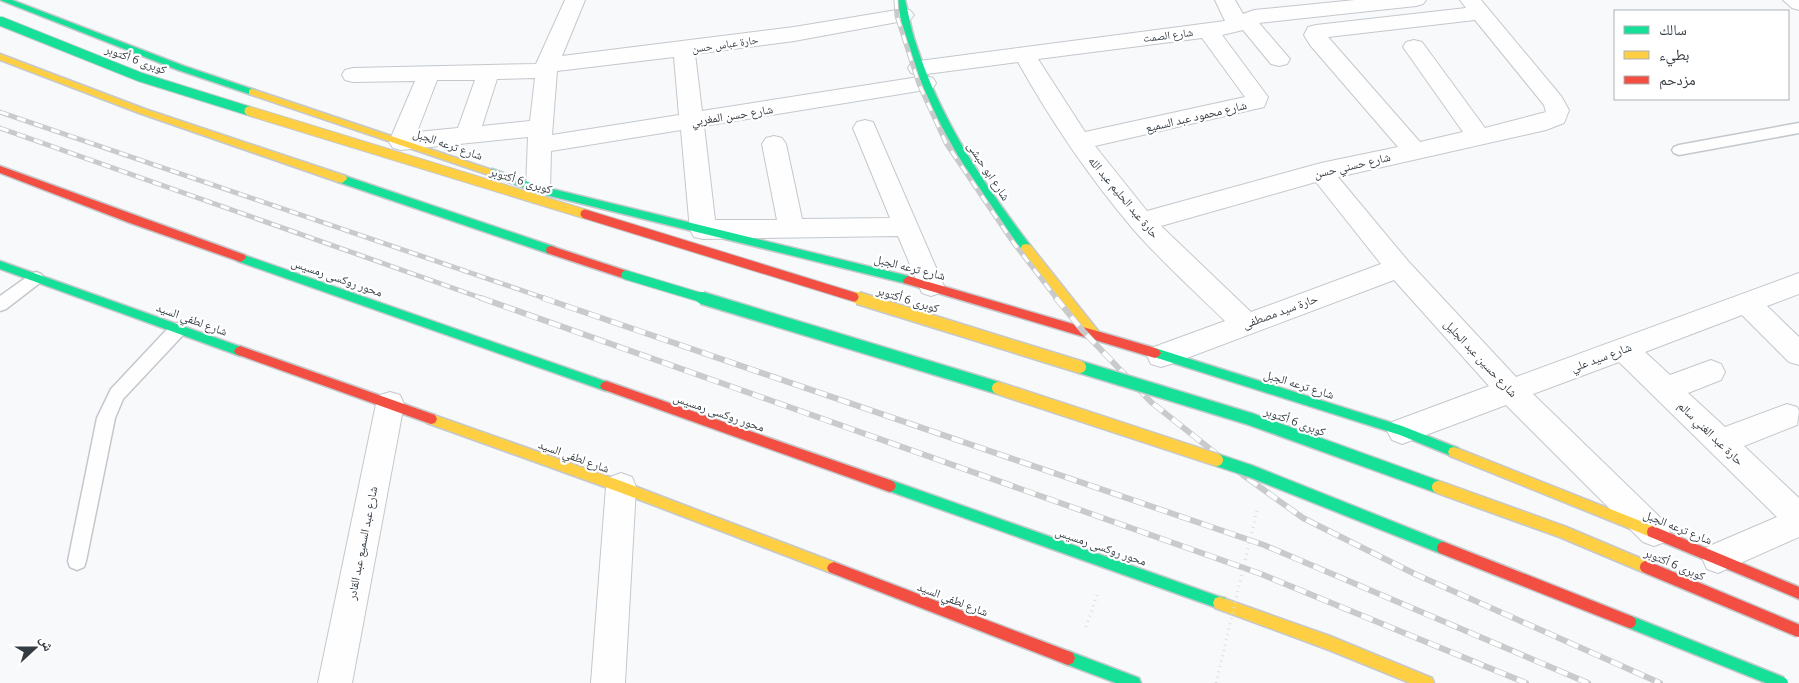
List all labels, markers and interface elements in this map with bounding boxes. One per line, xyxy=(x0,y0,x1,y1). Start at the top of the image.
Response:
legend xyxy=(1614,10,1789,100)
text: سالك xyxy=(1659,21,1687,38)
street label: شارع الصمت xyxy=(1142,26,1194,45)
street label: حارة عباس حسن xyxy=(691,33,759,56)
street label: كوبرى 6 أكتوبر xyxy=(102,42,168,77)
text: بطيء xyxy=(1659,46,1689,67)
text: مزدحم xyxy=(1659,71,1696,90)
street label: شارع محمود عبد السميع xyxy=(1144,98,1249,136)
street label: شارع حسن المغربي xyxy=(690,102,775,132)
street label: شارع ترعه الجبل xyxy=(411,126,485,164)
street label: شارع ابو حبشى xyxy=(964,139,1013,204)
street label: شارع حسني حسن xyxy=(1312,150,1393,184)
street label: حارة عبد الحليم عبد الله xyxy=(1085,154,1162,242)
street label: كوبرى 6 أكتوبر xyxy=(487,164,554,197)
street label: شارع ترعه الجبل xyxy=(873,252,947,284)
street label: محور روكسى رمسيس xyxy=(289,255,384,300)
street label: كوبرى 6 أكتوبر xyxy=(874,283,941,316)
street label: حارة سيد مصطفى xyxy=(1241,291,1320,332)
street label: شارع لطفي السيد xyxy=(153,300,229,342)
street label: شارع حسين عبد الجليل xyxy=(1440,317,1520,401)
street label: شارع سيد علي xyxy=(1569,340,1635,378)
street label: شارع ترعه الجبل xyxy=(1262,367,1336,403)
street label: محور روكسى رمسيس xyxy=(671,390,766,435)
street label: حارة عبد الغني سالم xyxy=(1673,399,1747,471)
street label: كوبرى 6 أكتوبر xyxy=(1261,404,1327,439)
street label: شارع لطفي السيد xyxy=(535,437,611,479)
street label: شارع عبد السميع عبد القادر xyxy=(344,485,381,602)
street label: شارع ترعه الجبل xyxy=(1641,507,1714,549)
street label: محور روكسى رمسيس xyxy=(1053,524,1148,569)
street label: كوبرى 6 أكتوبر xyxy=(1641,545,1707,584)
street label: شارع لطفي السيد xyxy=(914,580,990,622)
north arrow xyxy=(10,623,60,673)
text: ش xyxy=(36,634,57,654)

